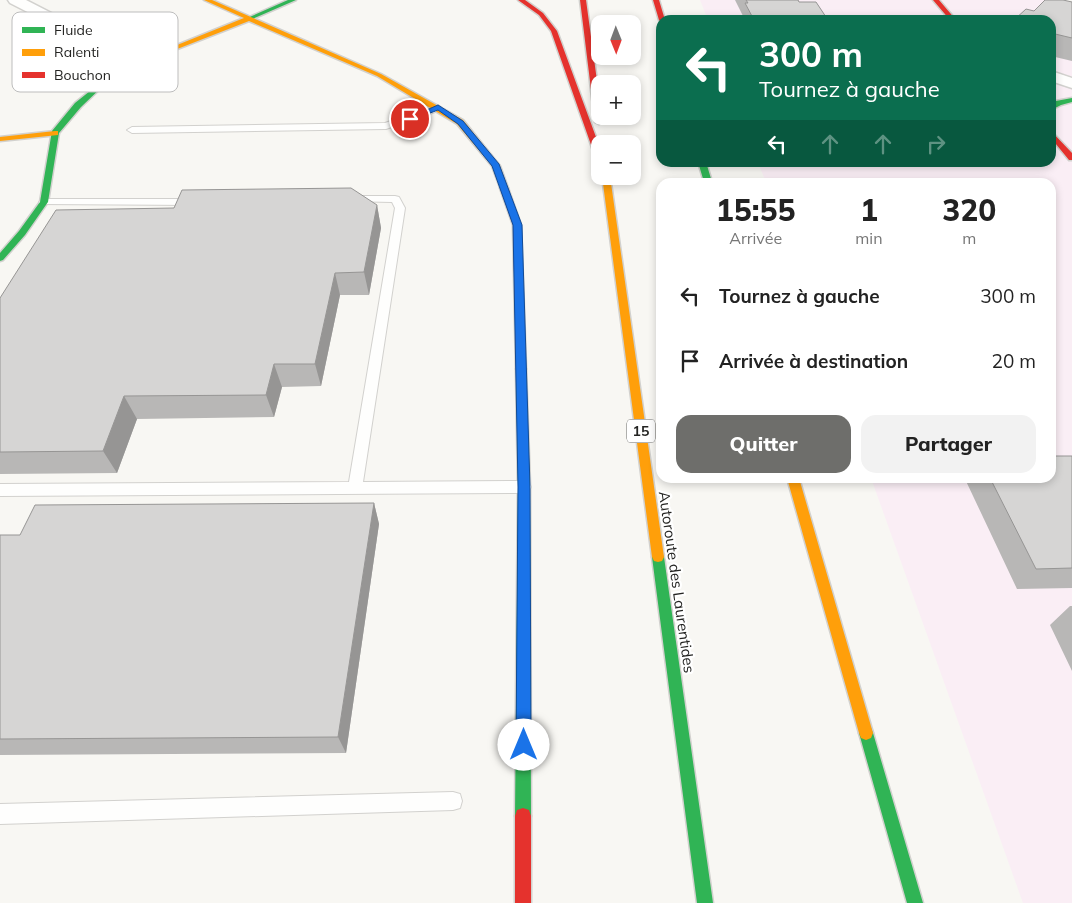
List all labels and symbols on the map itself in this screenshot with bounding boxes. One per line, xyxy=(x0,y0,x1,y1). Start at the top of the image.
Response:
legend xyxy=(12,12,178,92)
north arrow xyxy=(591,15,641,65)
text: Fluide xyxy=(54,21,93,39)
text: Ralenti xyxy=(54,43,99,61)
text: Bouchon xyxy=(54,66,111,84)
pin xyxy=(389,98,431,140)
road number: 15 xyxy=(627,420,655,442)
street label: Autoroute des Laurentides xyxy=(655,490,699,674)
position arrow xyxy=(497,718,549,770)

